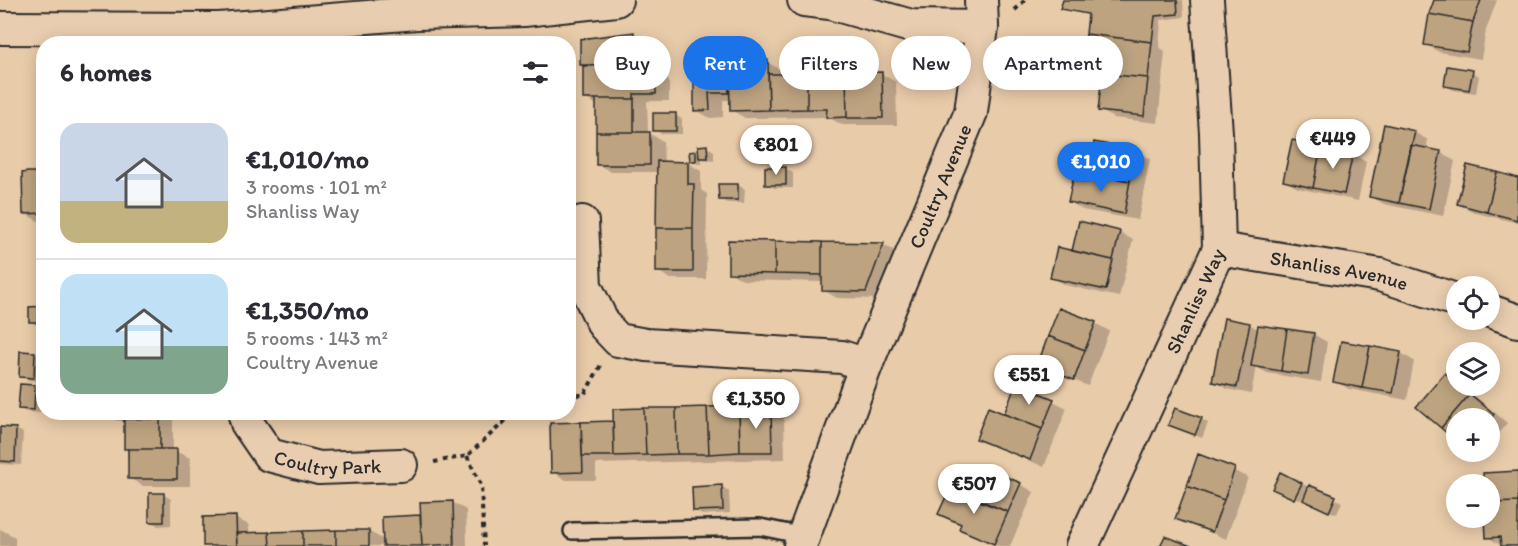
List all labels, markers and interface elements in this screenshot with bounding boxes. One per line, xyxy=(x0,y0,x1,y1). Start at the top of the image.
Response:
chip: Buy xyxy=(594,36,671,90)
chip: Rent xyxy=(683,36,767,90)
chip: Filters xyxy=(779,36,879,90)
chip: New xyxy=(891,36,971,90)
chip: Apartment xyxy=(983,36,1123,90)
text: 6 homes xyxy=(60,56,152,88)
icon: filters xyxy=(519,56,552,89)
pin: €449 xyxy=(1297,119,1369,170)
street label: Coultry Avenue xyxy=(904,121,977,252)
pin: €801 xyxy=(740,125,812,176)
text: €449 xyxy=(1310,126,1356,150)
text: €801 xyxy=(754,132,798,156)
pin: €1,010 xyxy=(1052,142,1150,193)
text: €1,010/mo xyxy=(246,143,369,175)
icon: home xyxy=(108,147,180,219)
text: €1,010 xyxy=(1071,149,1131,173)
text: 3 rooms · 101 m² xyxy=(246,175,387,199)
text: Shanliss Way xyxy=(246,199,359,223)
street label: Shanliss Way xyxy=(1160,244,1230,357)
street label: Shanliss Avenue xyxy=(1269,245,1411,295)
map controls xyxy=(1446,276,1500,528)
button: locate xyxy=(1446,276,1500,330)
text: €1,350/mo xyxy=(246,294,369,326)
icon: home xyxy=(108,298,180,370)
text: 5 rooms · 143 m² xyxy=(246,326,388,350)
button: layers xyxy=(1446,342,1500,396)
text: Coultry Avenue xyxy=(246,350,378,374)
pin: €551 xyxy=(993,355,1065,406)
text: €551 xyxy=(1008,362,1050,386)
pin: €1,350 xyxy=(707,379,805,430)
text: €1,350 xyxy=(726,386,786,410)
button: + xyxy=(1446,408,1500,462)
street label: Coultry Park xyxy=(271,445,382,480)
pin: €507 xyxy=(938,464,1010,515)
text: €507 xyxy=(952,471,996,495)
button: − xyxy=(1446,474,1500,528)

